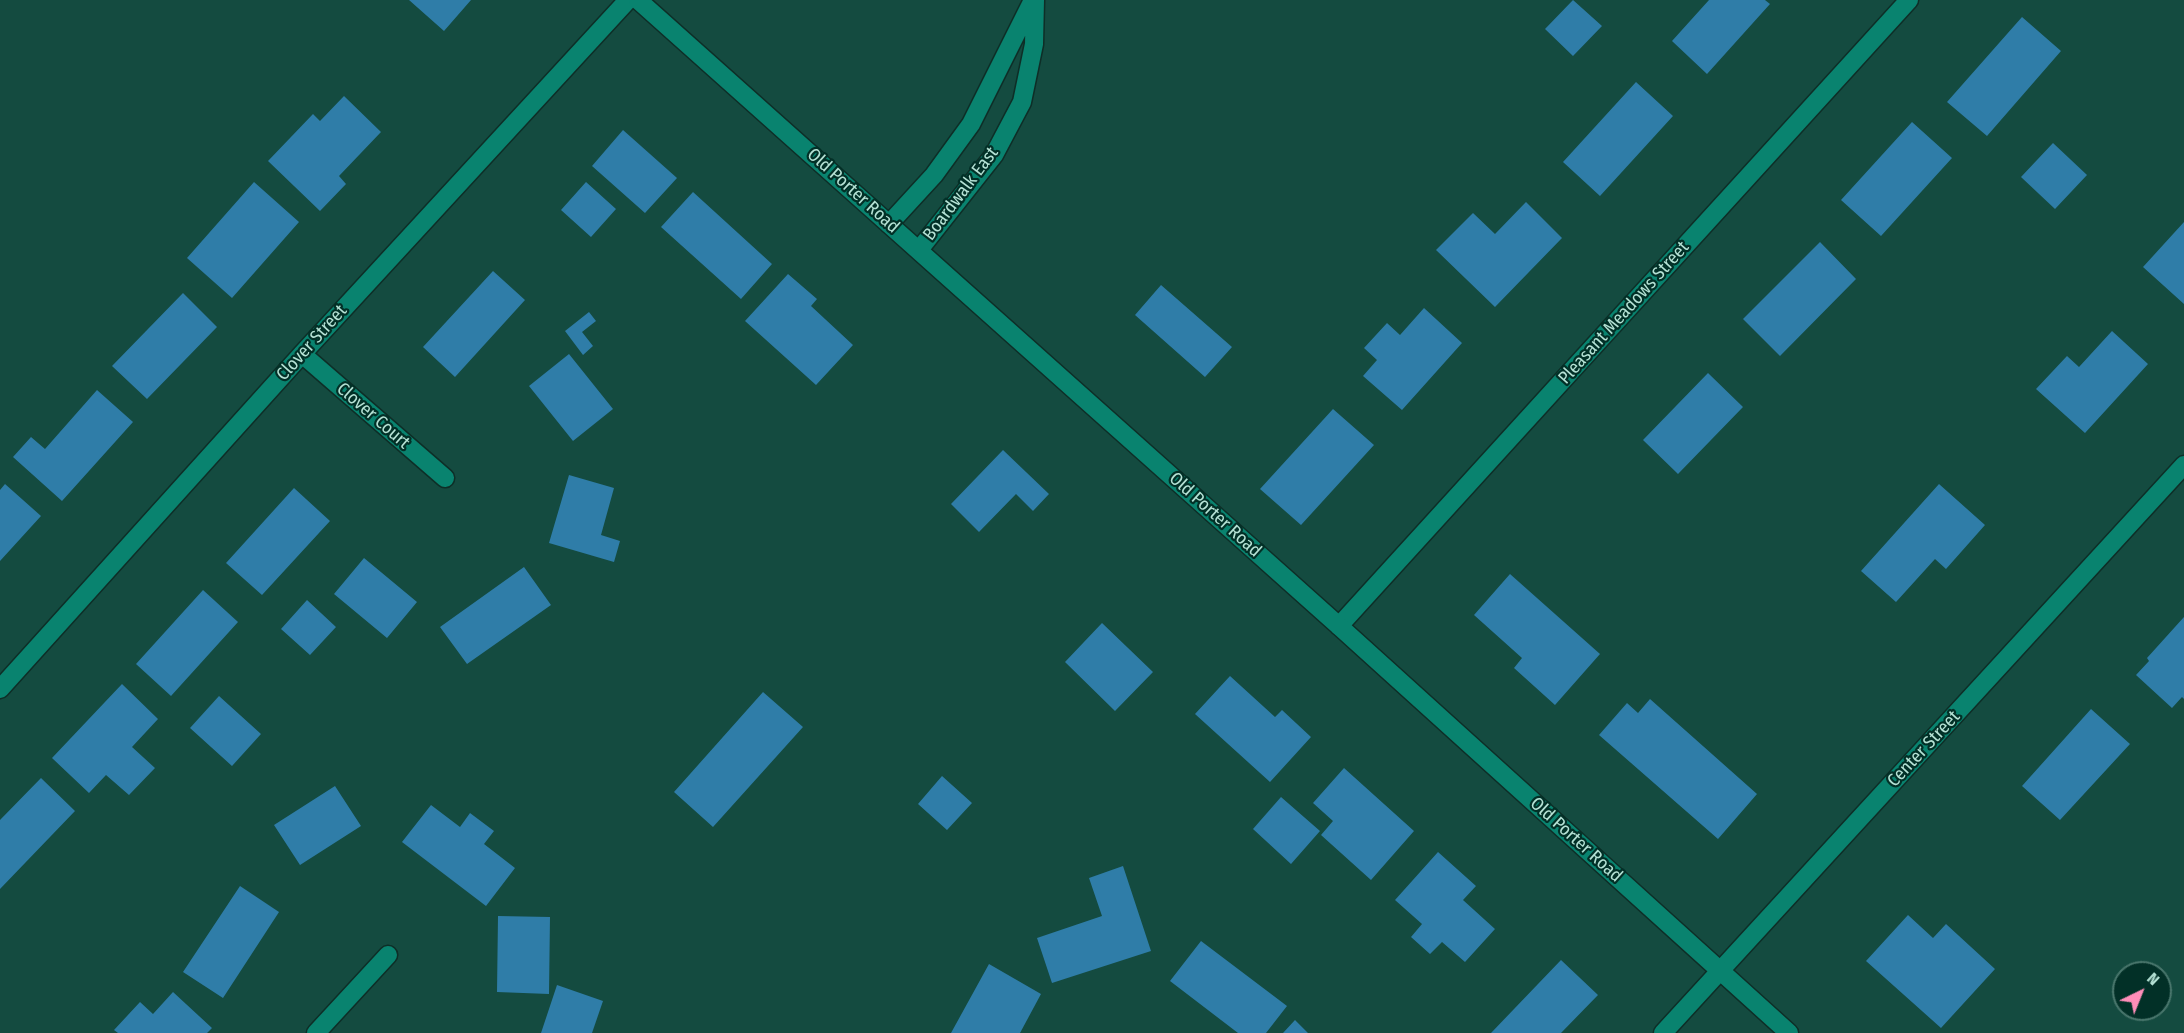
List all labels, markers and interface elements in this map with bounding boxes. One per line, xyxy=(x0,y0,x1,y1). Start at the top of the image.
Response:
street label: Boardwalk East xyxy=(919,143,1003,245)
street label: Old Porter Road xyxy=(802,144,904,238)
street label: Pleasant Meadows Street xyxy=(1554,237,1694,389)
street label: Clover Street xyxy=(272,301,352,385)
street label: Clover Court xyxy=(332,378,414,454)
street label: Old Porter Road xyxy=(1164,468,1266,562)
street label: Center Street xyxy=(1883,706,1965,792)
street label: Old Porter Road xyxy=(1525,793,1627,887)
north arrow xyxy=(2112,961,2172,1021)
text: N xyxy=(2143,969,2163,989)

